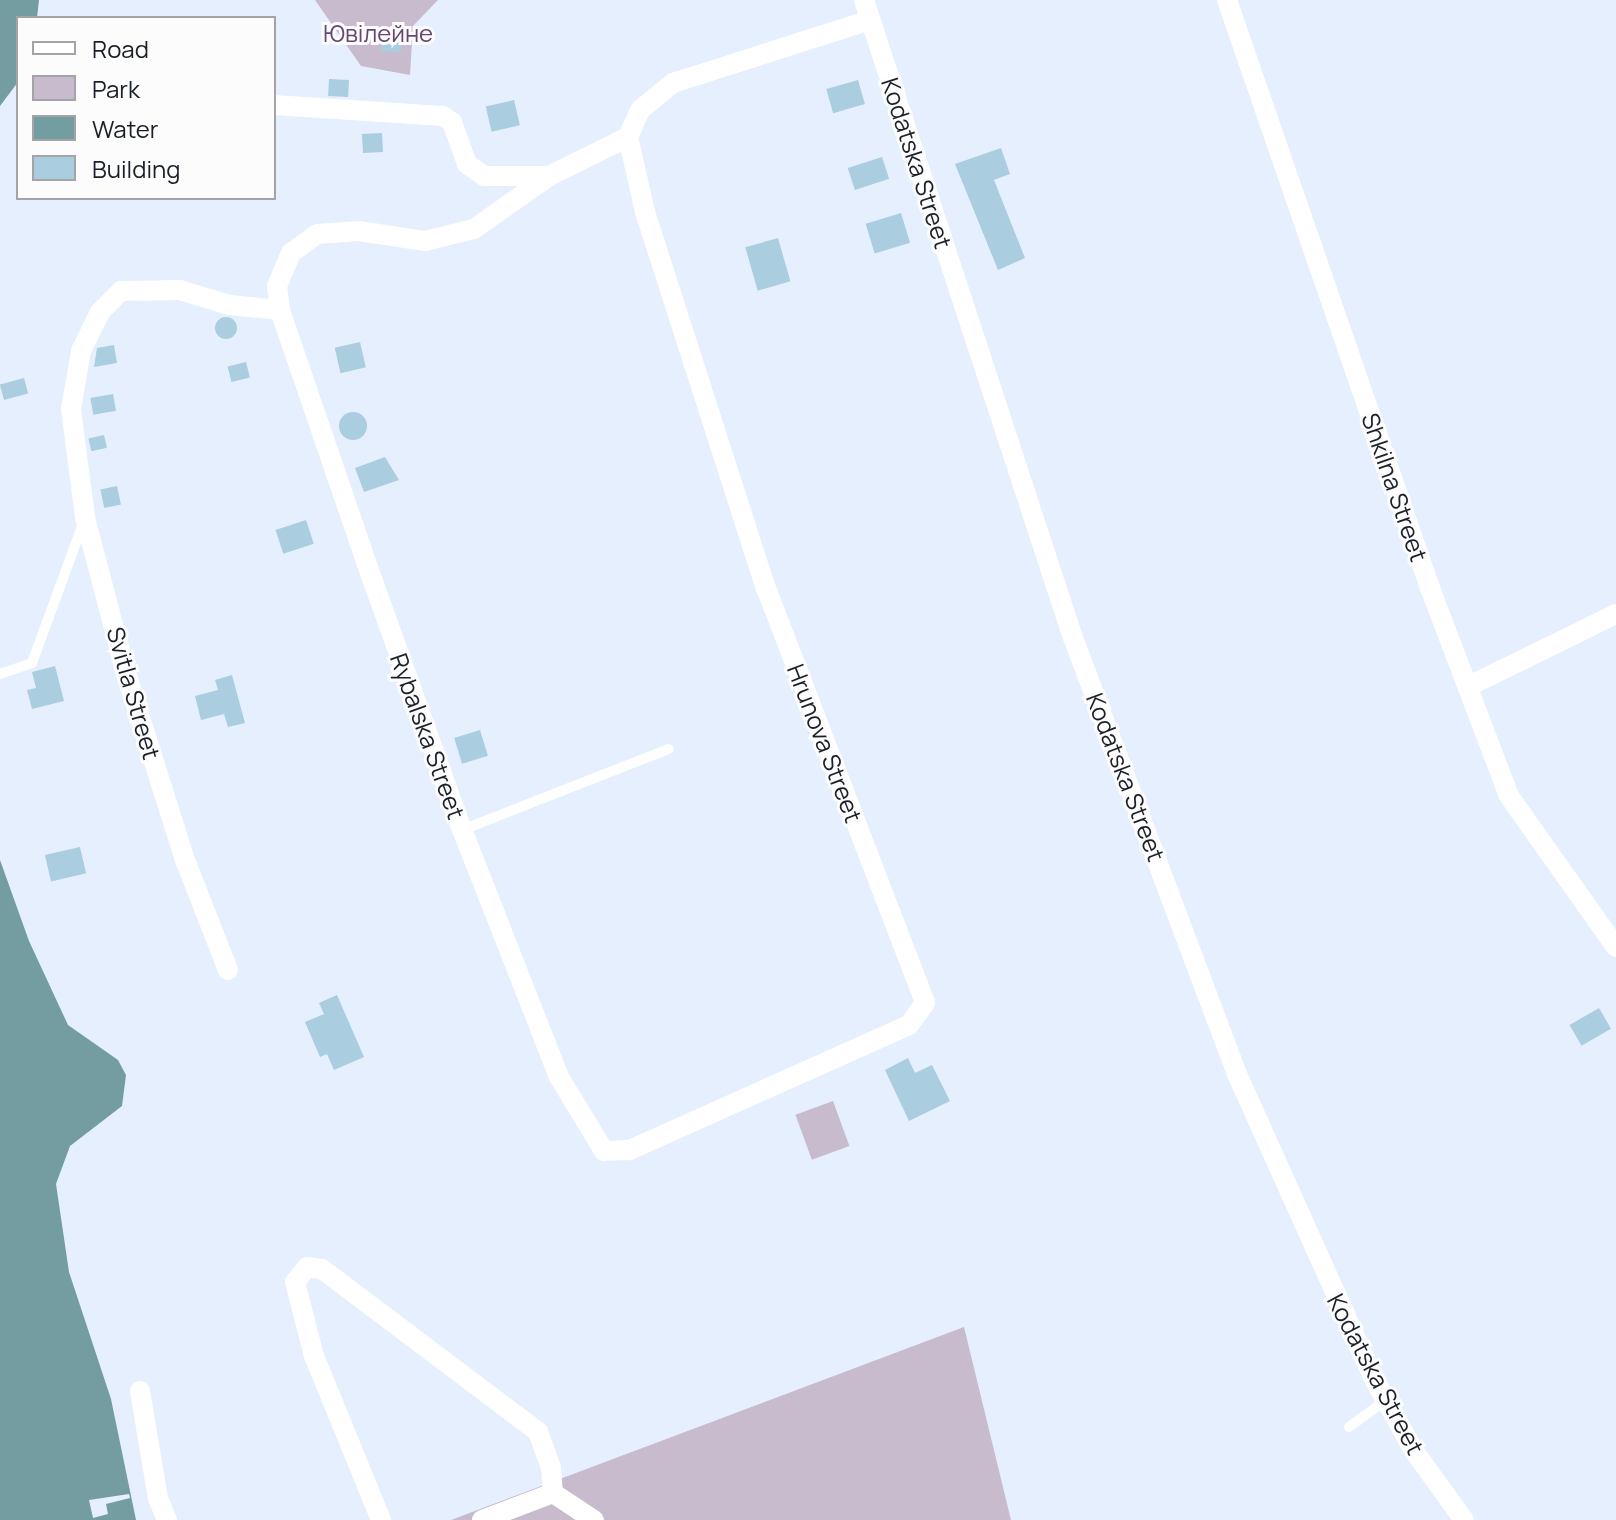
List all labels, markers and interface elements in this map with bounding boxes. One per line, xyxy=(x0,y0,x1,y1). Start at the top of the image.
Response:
legend xyxy=(16,16,276,200)
park label: Ювілейне xyxy=(323,19,433,47)
text: Road xyxy=(92,32,149,65)
text: Park xyxy=(92,72,140,105)
street label: Kodatska Street xyxy=(876,74,958,252)
text: Water xyxy=(92,112,159,145)
text: Building xyxy=(92,152,180,185)
street label: Shkilna Street xyxy=(1356,409,1434,565)
street label: Svitla Street xyxy=(101,623,167,763)
street label: Rybalska Street xyxy=(385,649,471,823)
street label: Hrunova Street xyxy=(782,660,868,826)
street label: Kodatska Street xyxy=(1081,689,1171,865)
street label: Kodatska Street xyxy=(1322,1289,1430,1459)

